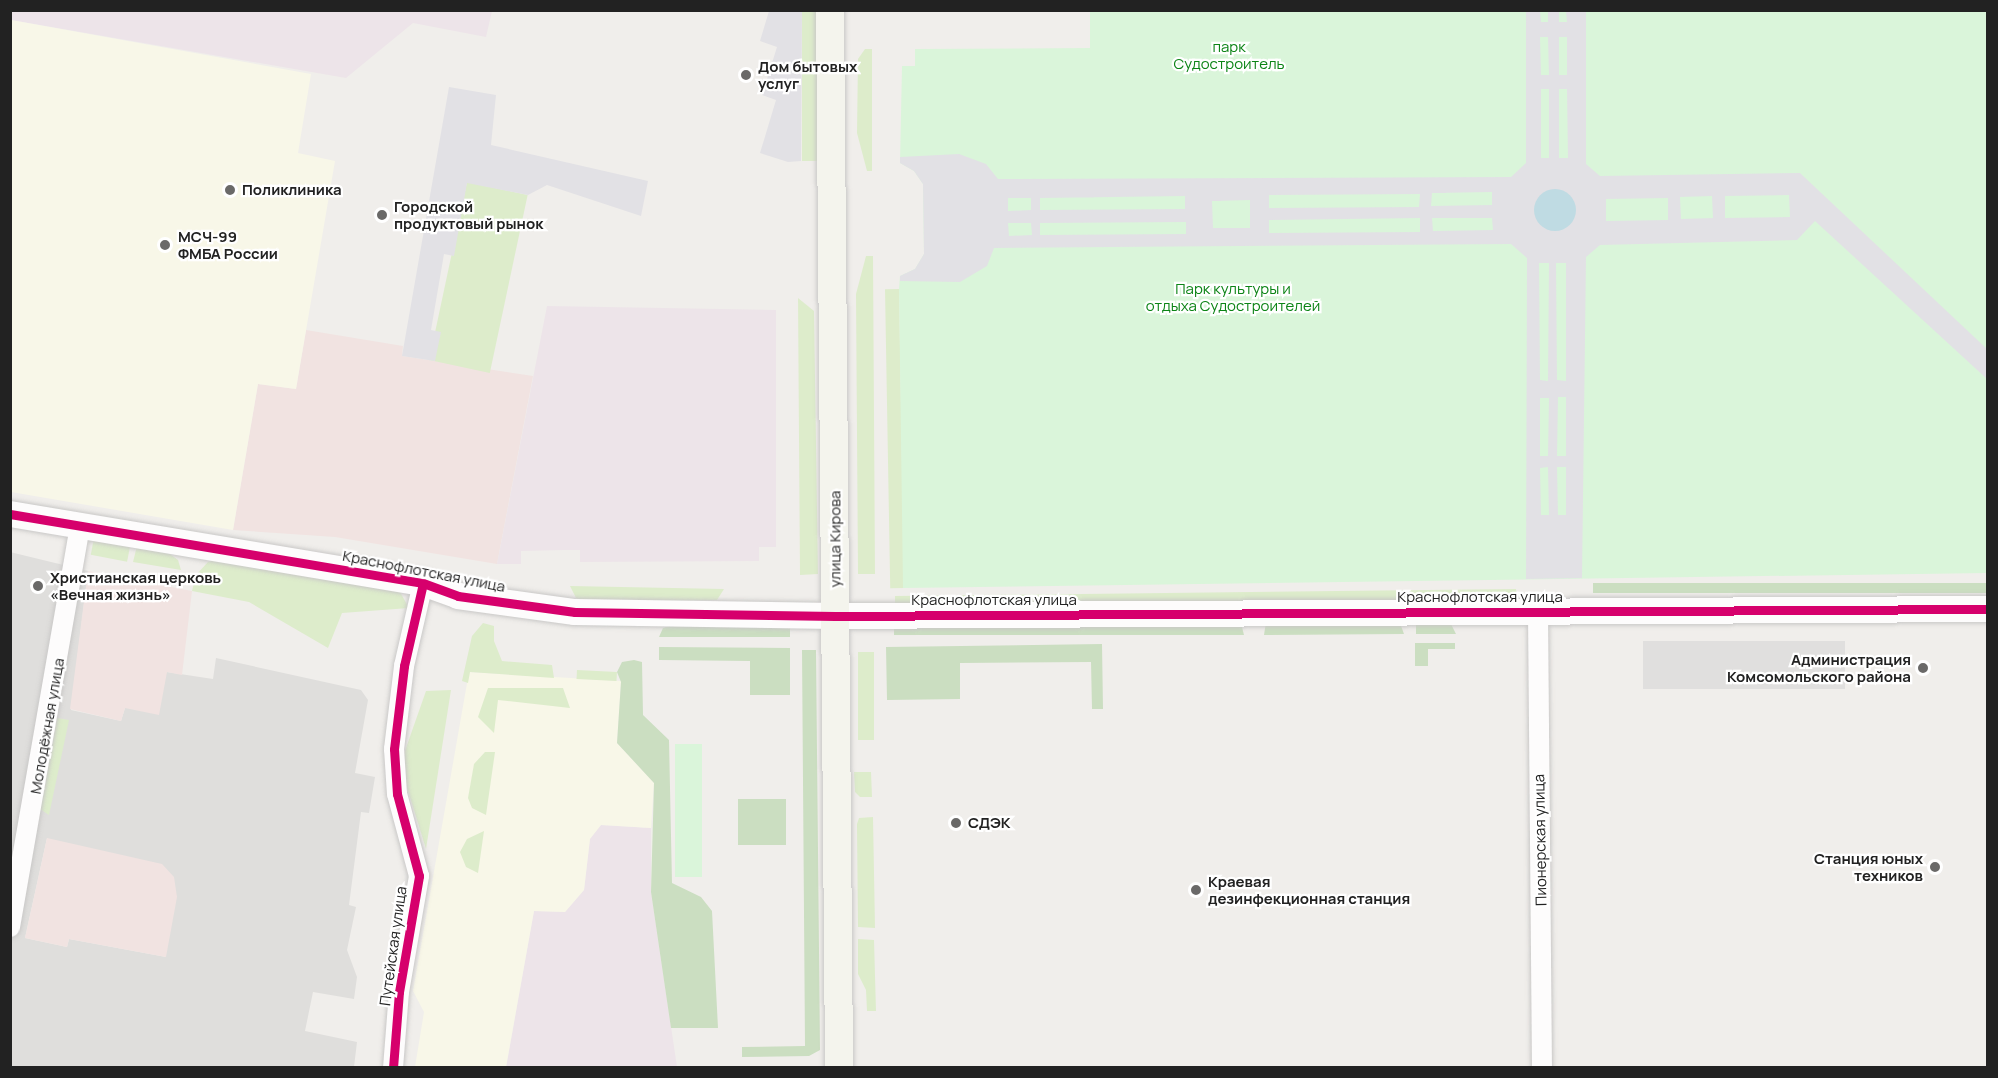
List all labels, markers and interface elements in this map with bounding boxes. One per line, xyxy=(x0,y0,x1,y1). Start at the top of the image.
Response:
park label: парк Судостроитель xyxy=(1173,37,1285,72)
place label: Дом бытовых услуг xyxy=(758,57,857,92)
marker: Дом бытовых услуг xyxy=(739,68,753,82)
place label: Поликлиника xyxy=(242,181,342,199)
marker: Поликлиника xyxy=(223,183,237,197)
place label: Городской продуктовый рынок xyxy=(394,197,543,232)
marker: Городской продуктовый рынок xyxy=(375,208,389,222)
place label: МСЧ-99 ФМБА России xyxy=(178,227,278,262)
marker: МСЧ-99 ФМБА России xyxy=(156,236,174,254)
park label: Парк культуры и отдыха Судостроителей xyxy=(1146,279,1320,314)
street label: улица Кирова xyxy=(826,491,844,587)
street label: Краснофлотская улица xyxy=(341,546,507,596)
place label: Христианская церковь «Вечная жизнь» xyxy=(50,568,221,603)
marker: Христианская церковь «Вечная жизнь» xyxy=(31,579,45,593)
street label: Краснофлотская улица xyxy=(1397,588,1563,606)
street label: Краснофлотская улица xyxy=(911,591,1077,609)
place label: Администрация Комсомольского района xyxy=(1727,650,1911,685)
street label: Молодёжная улица xyxy=(26,657,68,795)
marker: Администрация Комсомольского района xyxy=(1916,661,1930,675)
street label: Пионерская улица xyxy=(1530,774,1550,906)
place label: СДЭК xyxy=(968,814,1011,832)
marker: СДЭК xyxy=(949,816,963,830)
place label: Станция юных техников xyxy=(1814,849,1923,884)
marker: Станция юных техников xyxy=(1928,860,1942,874)
place label: Краевая дезинфекционная станция xyxy=(1208,872,1410,907)
marker: Краевая дезинфекционная станция xyxy=(1189,883,1203,897)
street label: Путейская улица xyxy=(376,885,410,1007)

